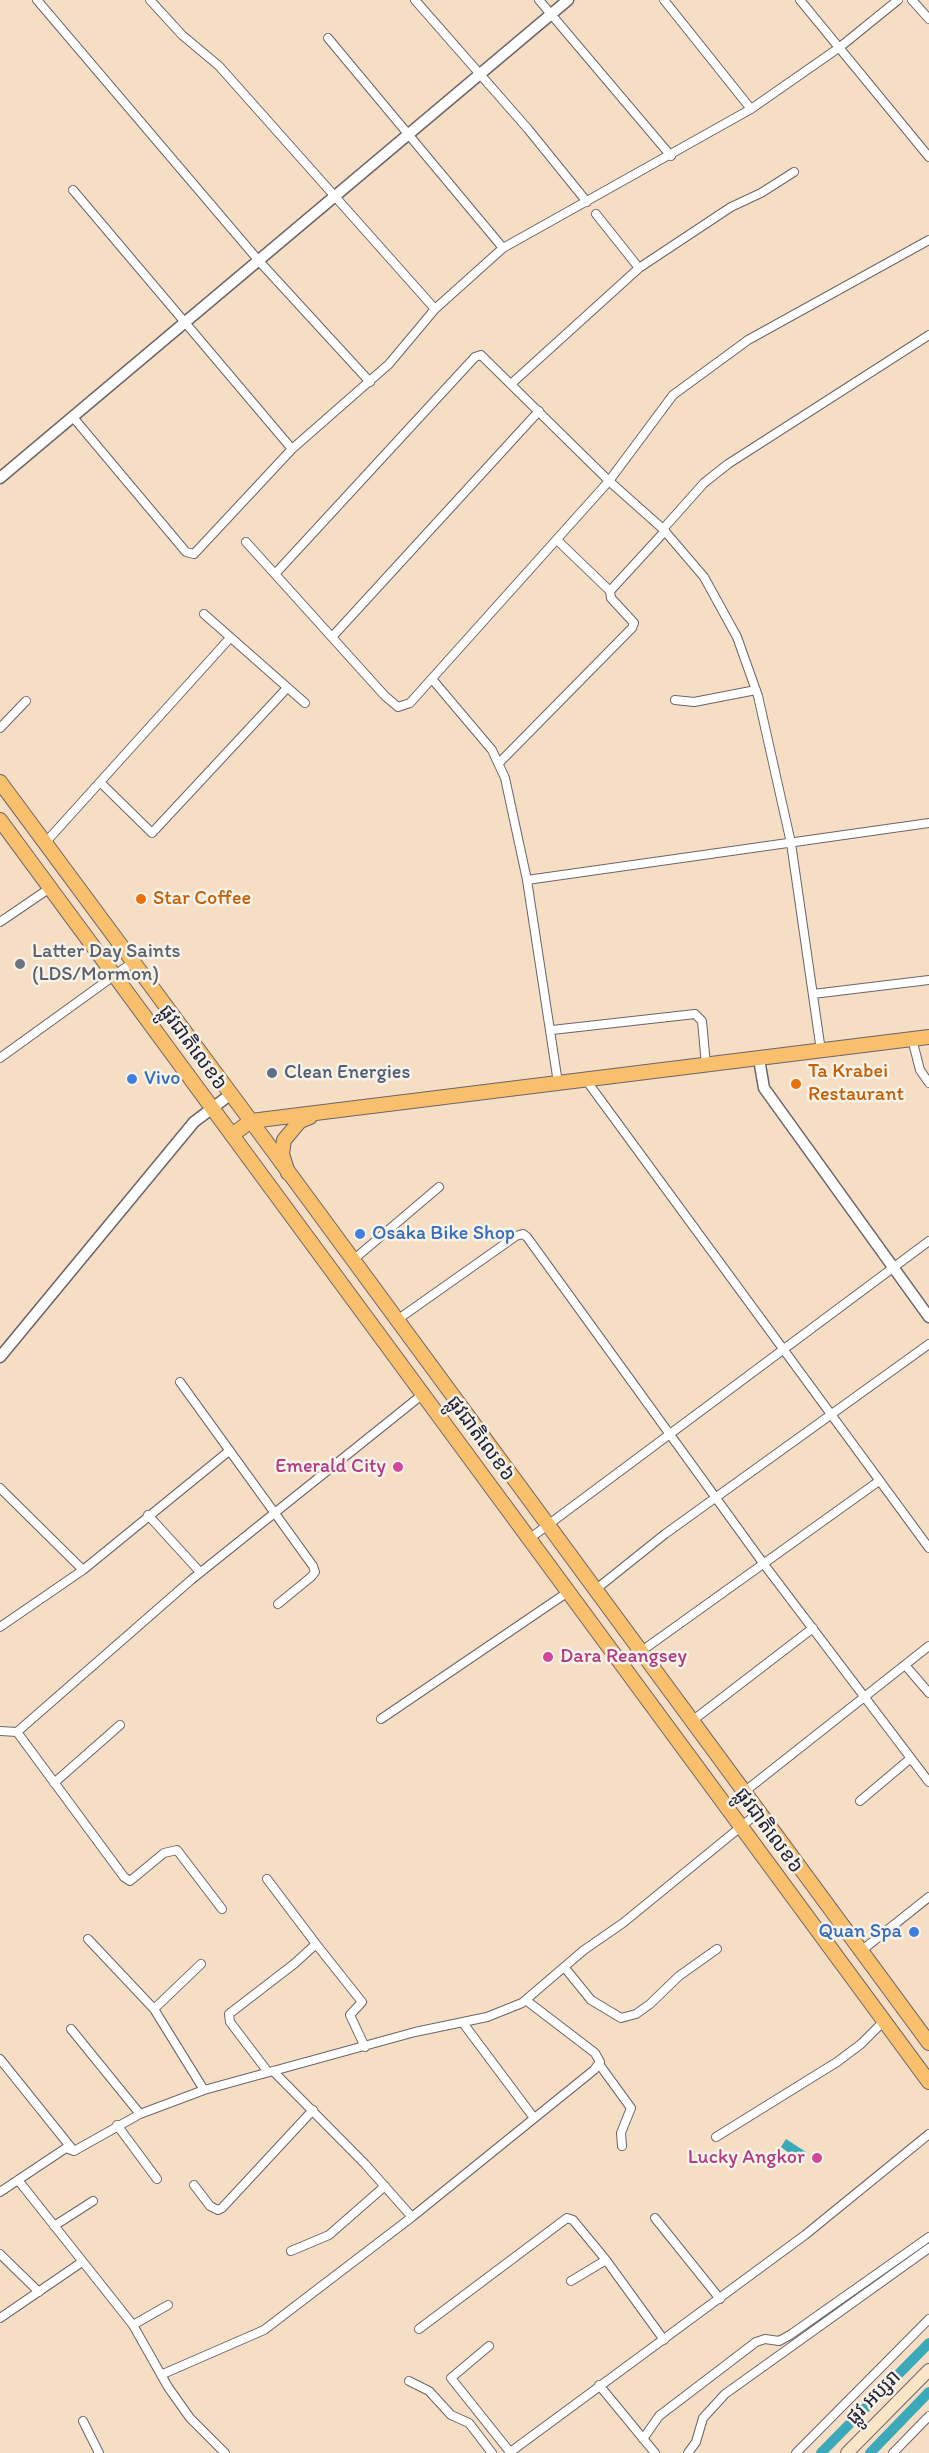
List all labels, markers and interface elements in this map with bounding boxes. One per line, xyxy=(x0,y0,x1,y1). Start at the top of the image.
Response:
place label: Star Coffee xyxy=(153,887,251,911)
marker: Star Coffee xyxy=(134,892,148,906)
place label: Latter Day Saints (LDS/Mormon) xyxy=(32,940,181,987)
marker: Latter Day Saints (LDS/Mormon) xyxy=(13,957,27,971)
street label: ផ្លូវជាតិលេខ៦ xyxy=(153,1000,231,1096)
place label: Ta Krabei Restaurant xyxy=(808,1060,904,1107)
place label: Clean Energies xyxy=(284,1061,410,1085)
marker: Clean Energies xyxy=(265,1066,279,1080)
place label: Vivo xyxy=(144,1067,180,1091)
marker: Vivo xyxy=(125,1072,139,1086)
marker: Ta Krabei Restaurant xyxy=(789,1077,803,1091)
place label: Osaka Bike Shop xyxy=(372,1222,515,1246)
marker: Osaka Bike Shop xyxy=(353,1227,367,1241)
street label: ផ្លូវជាតិលេខ៦ xyxy=(441,1391,519,1487)
place label: Emerald City xyxy=(275,1455,386,1479)
marker: Emerald City xyxy=(391,1460,405,1474)
place label: Dara Reangsey xyxy=(560,1645,687,1669)
marker: Dara Reangsey xyxy=(541,1650,555,1664)
street label: ផ្លូវជាតិលេខ៦ xyxy=(729,1783,807,1879)
place label: Quan Spa xyxy=(819,1920,902,1944)
marker: Quan Spa xyxy=(907,1925,921,1939)
place label: Lucky Angkor xyxy=(688,2146,805,2170)
marker: Lucky Angkor xyxy=(810,2151,824,2165)
street label: ផ្លូវ អប្សរា xyxy=(842,2366,906,2430)

